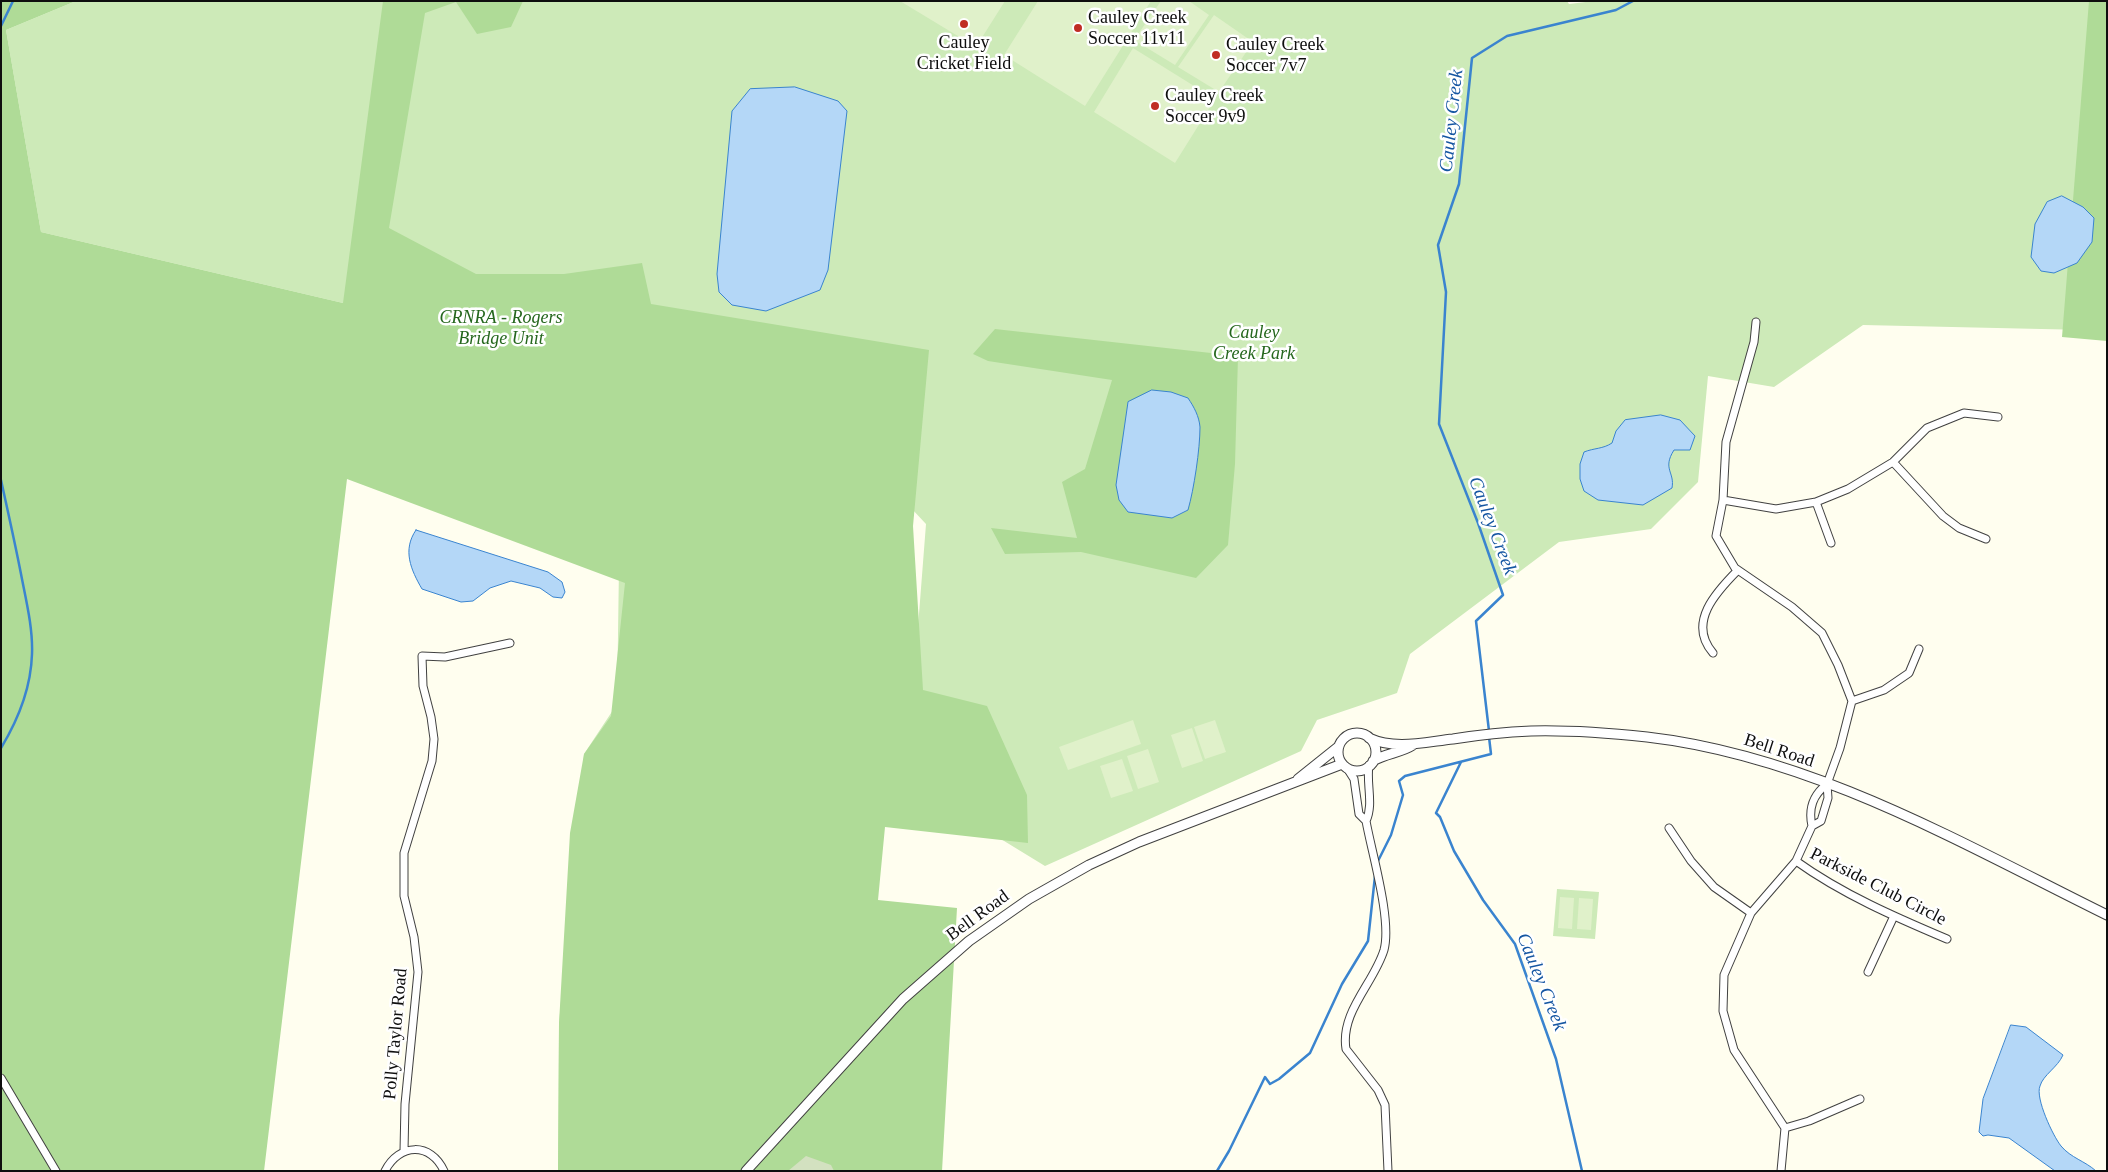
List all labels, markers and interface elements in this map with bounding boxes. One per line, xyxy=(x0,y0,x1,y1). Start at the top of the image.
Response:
place label: Cauley Creek Soccer 11v11 xyxy=(1088,7,1186,50)
marker: Cauley Cricket Field xyxy=(958,18,970,30)
marker: Cauley Creek Soccer 11v11 xyxy=(1072,22,1084,34)
place label: Cauley Cricket Field xyxy=(917,32,1011,74)
place label: Cauley Creek Soccer 7v7 xyxy=(1226,34,1324,76)
marker: Cauley Creek Soccer 7v7 xyxy=(1210,49,1222,61)
water label: Cauley Creek xyxy=(1435,68,1469,174)
place label: Cauley Creek Soccer 9v9 xyxy=(1165,85,1263,128)
marker: Cauley Creek Soccer 9v9 xyxy=(1149,100,1161,112)
park label: CRNRA - Rogers Bridge Unit xyxy=(440,307,562,350)
park label: Cauley Creek Park xyxy=(1213,322,1295,364)
water label: Cauley Creek xyxy=(1463,474,1521,578)
street label: Bell Road xyxy=(1741,730,1817,772)
street label: Parkside Club Circle xyxy=(1806,843,1950,931)
street label: Bell Road xyxy=(942,886,1014,946)
water label: Cauley Creek xyxy=(1511,930,1571,1034)
street label: Polly Taylor Road xyxy=(380,967,412,1101)

